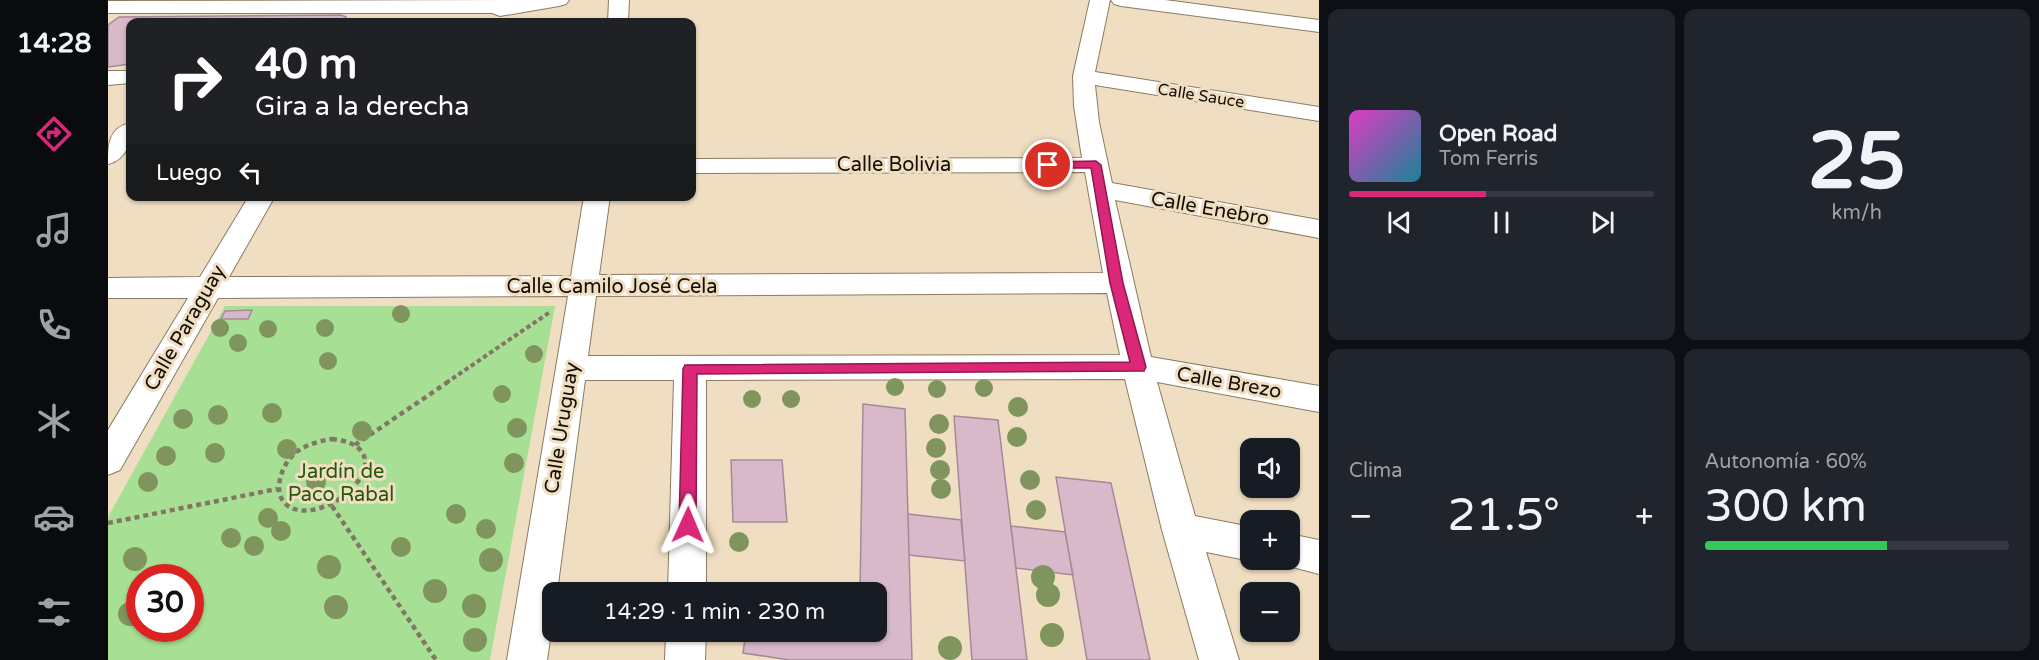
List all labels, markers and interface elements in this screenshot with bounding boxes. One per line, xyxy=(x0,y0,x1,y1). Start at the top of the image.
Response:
text: 14:28 xyxy=(17,27,91,60)
text: 40 m xyxy=(255,39,357,90)
icon: right xyxy=(156,42,234,120)
street label: Calle Sauce xyxy=(1156,79,1246,113)
text: Gira a la derecha xyxy=(255,90,469,123)
icon: directions xyxy=(33,113,75,155)
text: 25 xyxy=(1808,115,1906,209)
text: Open Road xyxy=(1439,121,1557,147)
pin xyxy=(1022,139,1073,190)
text: Tom Ferris xyxy=(1439,147,1538,171)
icon: arrive xyxy=(1031,148,1064,181)
street label: Calle Bolivia xyxy=(837,153,951,177)
icon: left xyxy=(234,156,267,189)
text: Luego xyxy=(156,160,222,186)
street label: Calle Enebro xyxy=(1149,187,1271,231)
text: km/h xyxy=(1832,201,1882,225)
icon: previous xyxy=(1383,206,1416,239)
icon: pause xyxy=(1485,206,1518,239)
icon: next xyxy=(1586,206,1619,239)
icon: music xyxy=(33,209,75,251)
street label: Calle Paraguay xyxy=(139,261,231,395)
street label: Calle Camilo José Cela xyxy=(506,275,718,299)
icon: phone xyxy=(33,304,75,346)
street label: Calle Uruguay xyxy=(540,360,584,495)
street label: Calle Brezo xyxy=(1175,362,1283,404)
icon: climate xyxy=(33,400,75,442)
map controls xyxy=(1240,438,1300,642)
button: sound xyxy=(1240,438,1300,498)
text: Autonomía · 60% xyxy=(1705,450,1867,474)
text: Clima xyxy=(1349,459,1402,483)
park label: Jardín de Paco Rabal xyxy=(288,460,394,507)
text: 300 km xyxy=(1705,480,1867,534)
text: 21.5° xyxy=(1447,489,1560,543)
position arrow xyxy=(656,493,720,557)
icon: car xyxy=(33,496,75,538)
text: − xyxy=(1349,497,1373,536)
text: + xyxy=(1635,497,1653,536)
button: + xyxy=(1240,510,1300,570)
speed limit sign: 30 xyxy=(126,564,204,642)
button: − xyxy=(1240,582,1300,642)
icon: filters xyxy=(33,591,75,633)
text: 14:29 · 1 min · 230 m xyxy=(604,599,825,625)

